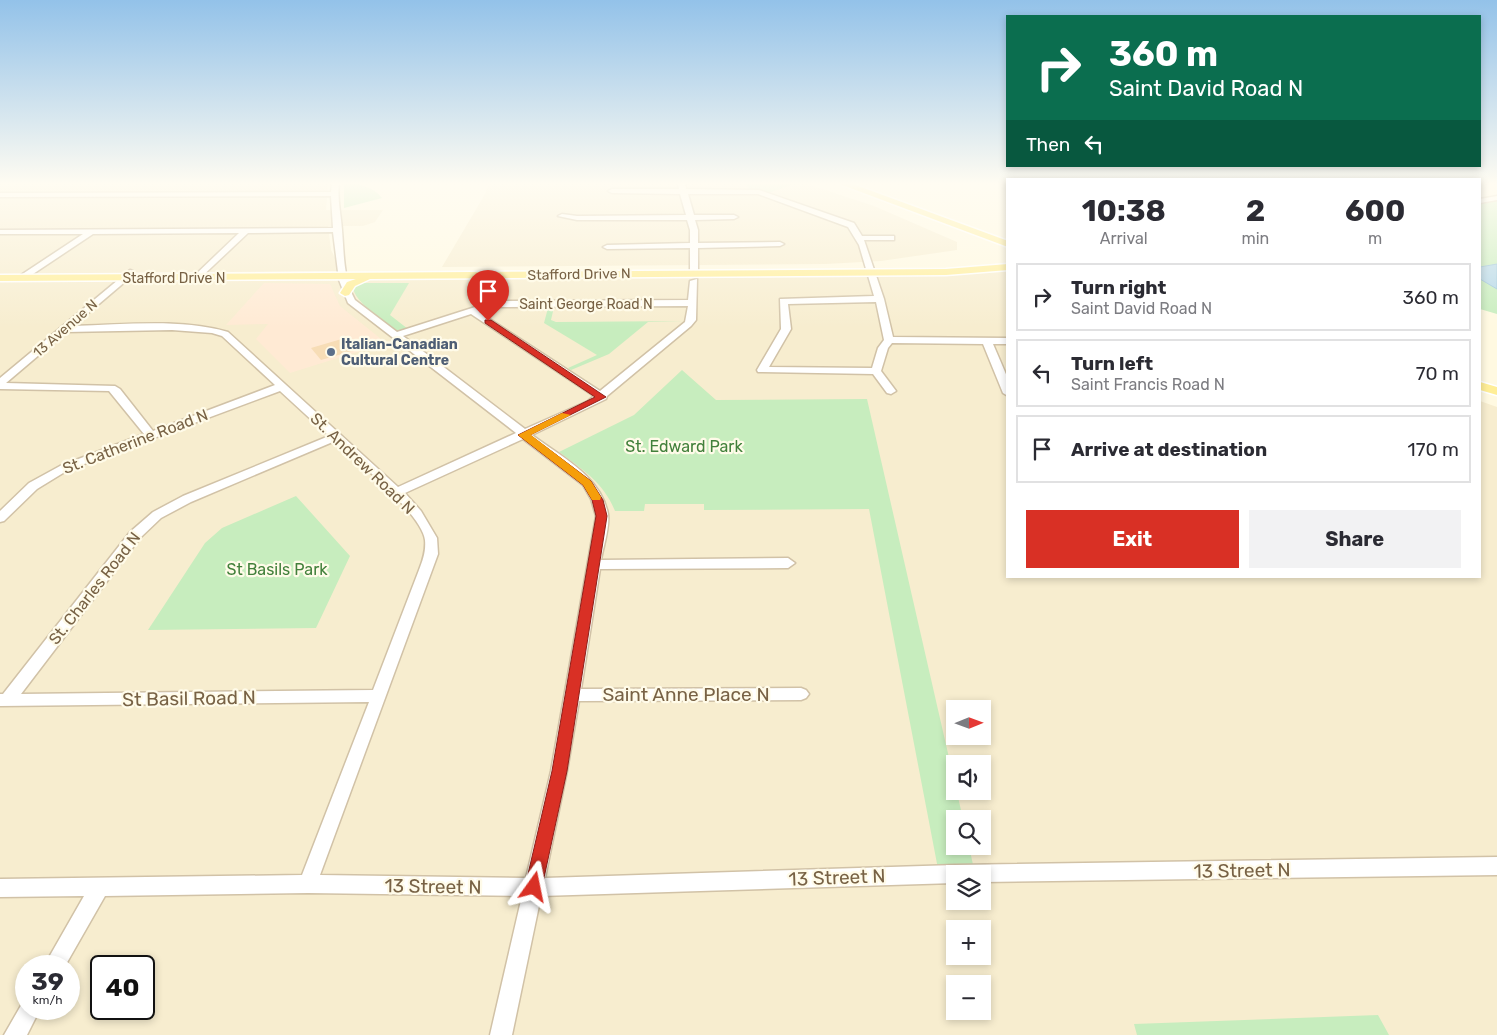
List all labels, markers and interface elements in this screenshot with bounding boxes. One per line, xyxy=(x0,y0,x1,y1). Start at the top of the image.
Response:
text: 360 m xyxy=(1109,33,1218,75)
icon: right xyxy=(1026,35,1091,100)
text: Saint David Road N xyxy=(1109,75,1303,102)
icon: left xyxy=(1080,130,1108,158)
text: Then xyxy=(1026,133,1070,156)
text: 10:38 xyxy=(1082,193,1166,229)
text: 2 xyxy=(1246,193,1265,229)
text: 600 xyxy=(1345,193,1405,229)
text: Arrival xyxy=(1100,229,1148,248)
text: min xyxy=(1242,229,1269,248)
text: m xyxy=(1368,229,1382,248)
street label: Stafford Drive N xyxy=(527,265,631,284)
street label: Stafford Drive N xyxy=(122,270,226,287)
pin xyxy=(467,270,509,321)
text: Turn right xyxy=(1071,276,1166,299)
icon: arrive xyxy=(474,277,502,305)
icon: right xyxy=(1028,283,1056,311)
text: 360 m xyxy=(1403,286,1459,309)
street label: 13 Avenue N xyxy=(30,296,101,361)
street label: Saint George Road N xyxy=(519,296,653,313)
text: Saint David Road N xyxy=(1071,299,1212,318)
place label: Italian-Canadian Cultural Centre xyxy=(341,336,458,369)
marker: Italian-Canadian Cultural Centre xyxy=(325,346,337,358)
text: Turn left xyxy=(1071,352,1153,375)
icon: left xyxy=(1028,359,1056,387)
text: 70 m xyxy=(1416,362,1459,385)
text: Saint Francis Road N xyxy=(1071,375,1225,394)
street label: St. Catherine Road N xyxy=(60,405,210,478)
street label: St. Andrew Road N xyxy=(307,409,419,518)
icon: arrive xyxy=(1028,435,1056,463)
park label: St. Edward Park xyxy=(625,437,743,456)
text: Arrive at destination xyxy=(1071,438,1267,461)
text: 170 m xyxy=(1408,438,1459,461)
button: Exit xyxy=(1026,510,1239,568)
button: Share xyxy=(1249,510,1461,568)
street label: St. Charles Road N xyxy=(45,528,144,648)
park label: St Basils Park xyxy=(227,560,328,579)
street label: Saint Anne Place N xyxy=(602,683,770,706)
street label: St Basil Road N xyxy=(122,686,256,711)
north arrow xyxy=(946,700,991,745)
map controls xyxy=(946,700,991,1020)
button: sound xyxy=(946,755,991,800)
button: search xyxy=(946,810,991,855)
street label: 13 Street N xyxy=(1193,858,1291,883)
position arrow xyxy=(507,860,559,912)
street label: 13 Street N xyxy=(788,864,886,891)
button: layers xyxy=(946,865,991,910)
street label: 13 Street N xyxy=(384,874,482,899)
button: + xyxy=(946,920,991,965)
speed limit sign: 40 xyxy=(90,955,155,1020)
text: 39 xyxy=(31,967,64,996)
button: − xyxy=(946,975,991,1020)
text: km/h xyxy=(33,993,62,1007)

